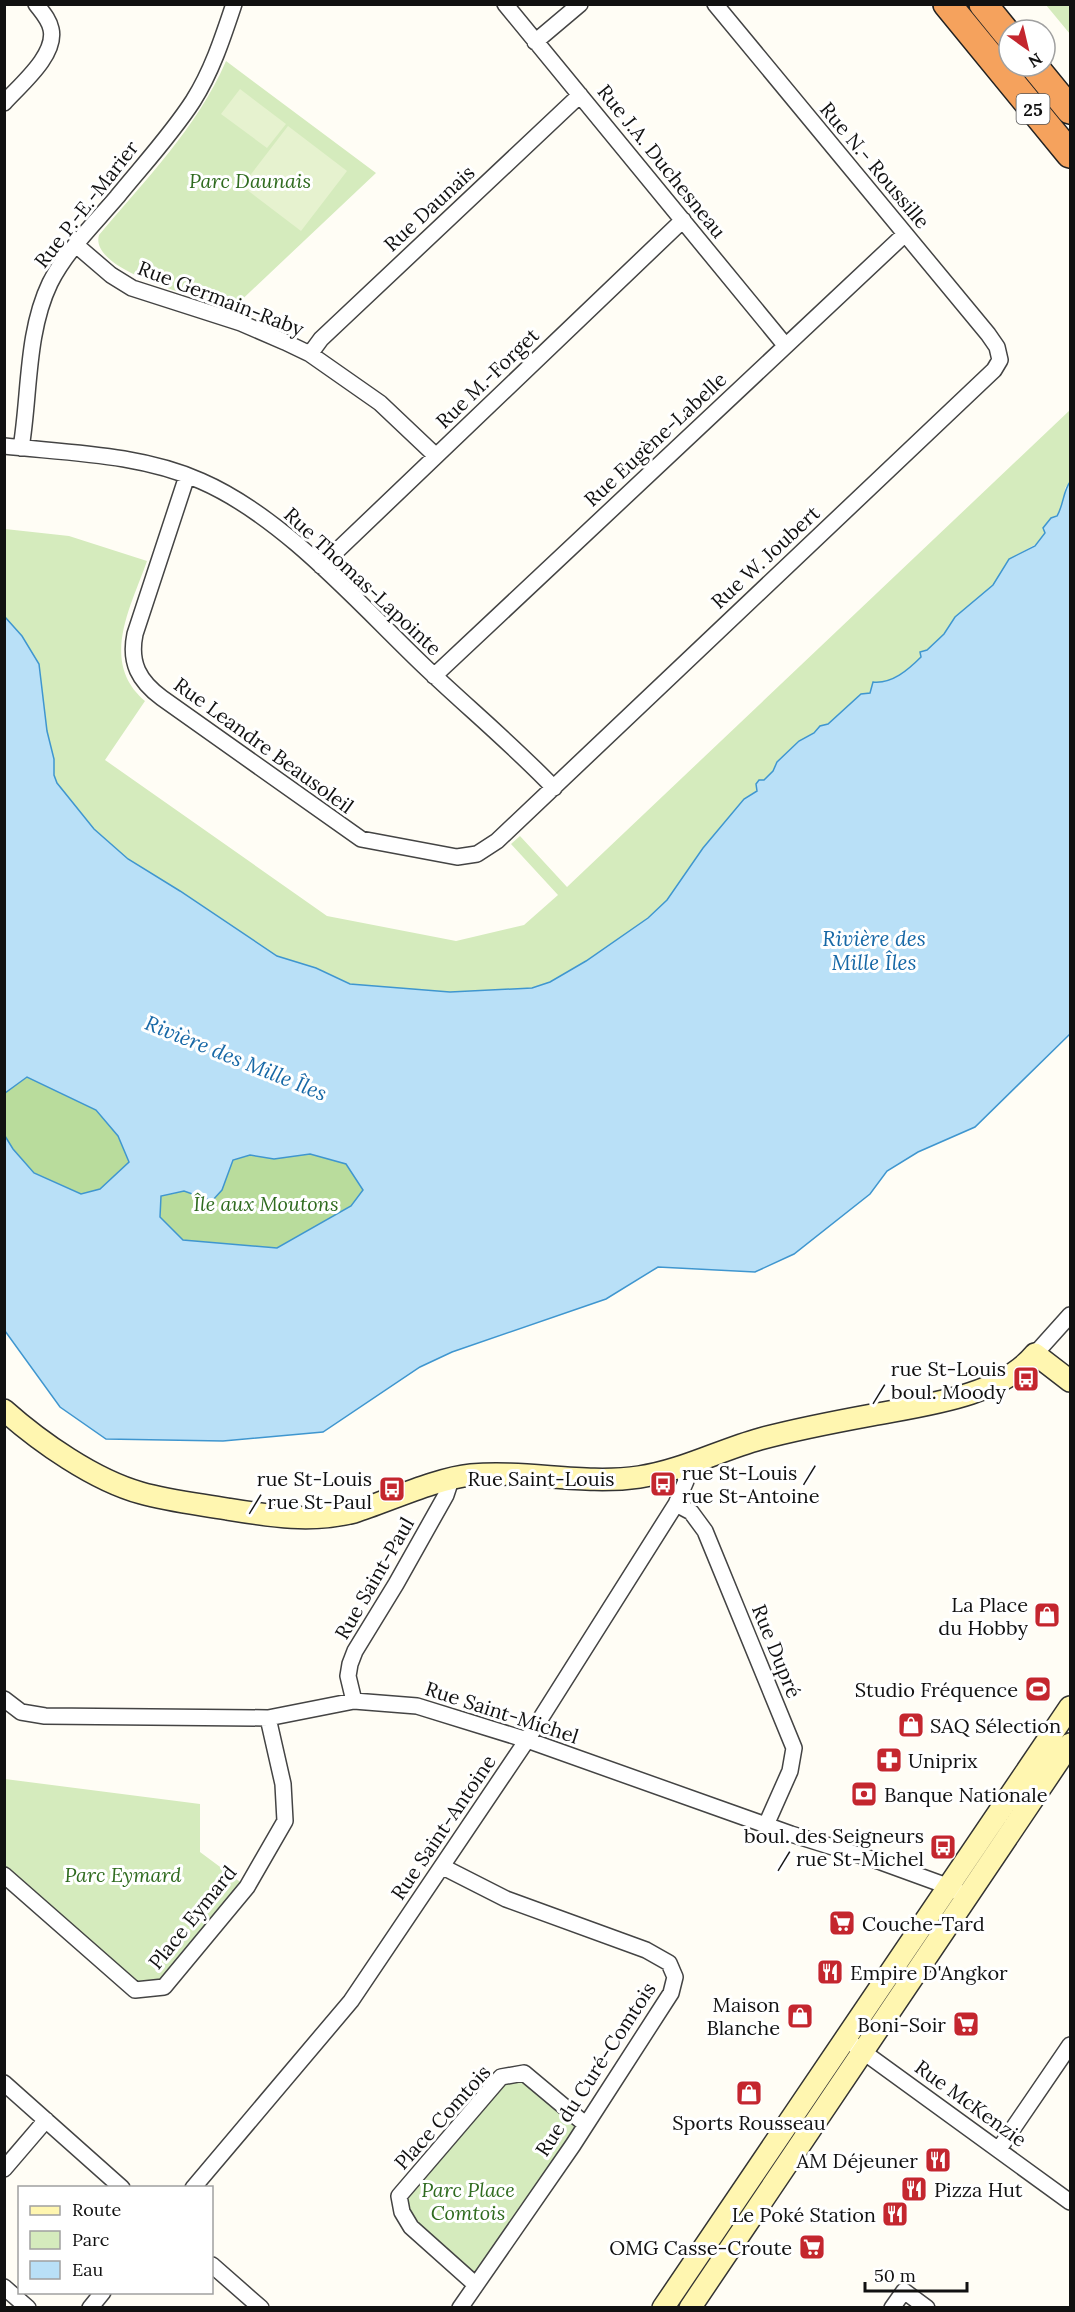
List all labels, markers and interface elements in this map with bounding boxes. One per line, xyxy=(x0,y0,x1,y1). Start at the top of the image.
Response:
north arrow xyxy=(997,18,1057,78)
text: N xyxy=(1025,49,1046,72)
street label: Rue J.A. Duchesneau xyxy=(592,79,732,243)
road number: 25 xyxy=(1016,94,1050,124)
street label: Rue N.- Roussille xyxy=(815,97,935,233)
street label: Rue P.-E.-Marier xyxy=(29,135,144,273)
street label: Rue Daunais xyxy=(378,160,480,256)
park label: Parc Daunais xyxy=(189,168,311,193)
street label: Rue Germain-Raby xyxy=(135,255,308,341)
street label: Rue M.-Forget xyxy=(430,322,544,433)
street label: Rue Eugène-Labelle xyxy=(579,366,731,511)
street label: Rue W. Joubert xyxy=(705,500,825,614)
street label: Rue Thomas-Lapointe xyxy=(279,502,447,661)
street label: Rue Leandre Beausoleil xyxy=(169,671,359,819)
water label: Rivière des Mille Îles xyxy=(822,925,926,976)
water label: Rivière des Mille Îles xyxy=(141,1009,331,1107)
park label: Île aux Moutons xyxy=(194,1191,338,1216)
place label: rue St-Louis / boul. Moody xyxy=(872,1356,1006,1405)
bus stop icon: rue St-Louis / boul. Moody xyxy=(1011,1364,1041,1394)
place label: rue St-Louis / rue St-Antoine xyxy=(682,1460,820,1508)
place label: rue St-Louis / rue St-Paul xyxy=(248,1466,372,1515)
street label: Rue Saint-Louis xyxy=(467,1466,615,1491)
bus stop icon: rue St-Louis / rue St-Antoine xyxy=(648,1469,678,1499)
bus stop icon: rue St-Louis / rue St-Paul xyxy=(377,1474,407,1504)
street label: Rue Saint-Paul xyxy=(329,1513,419,1643)
place label: La Place du Hobby xyxy=(938,1592,1028,1640)
shop icon: La Place du Hobby xyxy=(1032,1600,1062,1630)
street label: Rue Dupré xyxy=(747,1601,807,1702)
sports icon: Studio Fréquence xyxy=(1023,1674,1053,1704)
street label: Rue Saint-Michel xyxy=(422,1675,582,1749)
place label: Studio Fréquence xyxy=(855,1677,1018,1702)
shop icon: SAQ Sélection xyxy=(896,1710,926,1740)
place label: SAQ Sélection xyxy=(930,1713,1061,1738)
pharmacy icon: Uniprix xyxy=(874,1745,904,1775)
place label: Uniprix xyxy=(908,1748,978,1773)
street label: Rue Saint-Antoine xyxy=(385,1750,501,1904)
bank icon: Banque Nationale xyxy=(849,1779,879,1809)
place label: Banque Nationale xyxy=(884,1782,1048,1807)
place label: boul. des Seigneurs / rue St-Michel xyxy=(744,1823,924,1872)
bus stop icon: boul. des Seigneurs / rue St-Michel xyxy=(928,1832,958,1862)
street label: Place Eymard xyxy=(143,1860,241,1974)
park label: Parc Eymard xyxy=(65,1862,182,1887)
supermarket icon: Couche-Tard xyxy=(827,1908,857,1938)
place label: Couche-Tard xyxy=(862,1911,985,1936)
restaurant icon: Empire D'Angkor xyxy=(815,1957,845,1987)
place label: Empire D'Angkor xyxy=(850,1960,1008,1985)
street label: Rue du Curé-Comtois xyxy=(529,1977,661,2161)
place label: Maison Blanche xyxy=(706,1992,780,2040)
shop icon: Maison Blanche xyxy=(785,2001,815,2031)
supermarket icon: Boni-Soir xyxy=(951,2009,981,2039)
place label: Boni-Soir xyxy=(857,2012,946,2037)
street label: Rue McKenzie xyxy=(910,2054,1032,2152)
street label: Place Comtois xyxy=(389,2060,495,2174)
shop icon: Sports Rousseau xyxy=(734,2078,764,2108)
place label: Sports Rousseau xyxy=(672,2110,826,2135)
restaurant icon: AM Déjeuner xyxy=(923,2145,953,2175)
place label: AM Déjeuner xyxy=(795,2148,918,2173)
restaurant icon: Pizza Hut xyxy=(899,2174,929,2204)
park label: Parc Place Comtois xyxy=(421,2177,515,2225)
place label: Pizza Hut xyxy=(934,2177,1023,2202)
legend xyxy=(18,2186,213,2294)
text: Route xyxy=(72,2198,121,2221)
restaurant icon: Le Poké Station xyxy=(880,2199,910,2229)
place label: Le Poké Station xyxy=(732,2202,876,2227)
text: Parc xyxy=(72,2228,109,2251)
supermarket icon: OMG Casse-Croute xyxy=(797,2232,827,2262)
place label: OMG Casse-Croute xyxy=(609,2235,792,2260)
scale bar xyxy=(865,2255,967,2293)
text: Eau xyxy=(72,2258,103,2281)
text: 50 m xyxy=(874,2264,916,2287)

